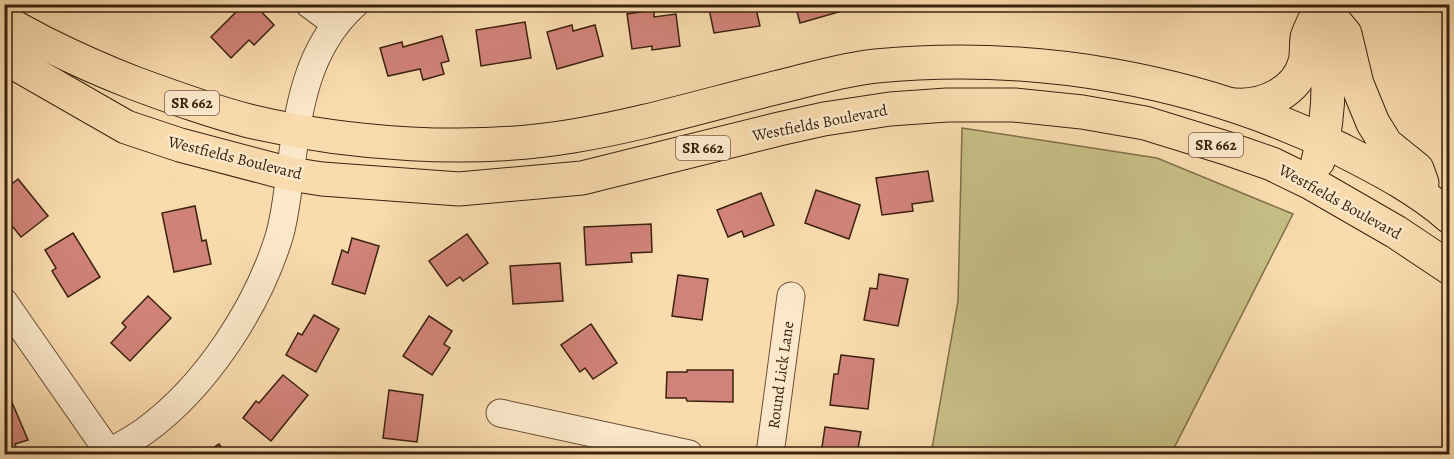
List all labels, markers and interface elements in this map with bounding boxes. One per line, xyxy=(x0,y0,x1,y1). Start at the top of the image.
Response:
road number: SR 662 xyxy=(165,91,219,115)
street label: Westfields Boulevard xyxy=(750,99,890,147)
street label: Westfields Boulevard xyxy=(165,130,305,185)
road number: SR 662 xyxy=(1189,133,1243,157)
road number: SR 662 xyxy=(676,136,730,160)
street label: Westfields Boulevard xyxy=(1274,159,1406,245)
street label: Round Lick Lane xyxy=(763,320,799,430)

